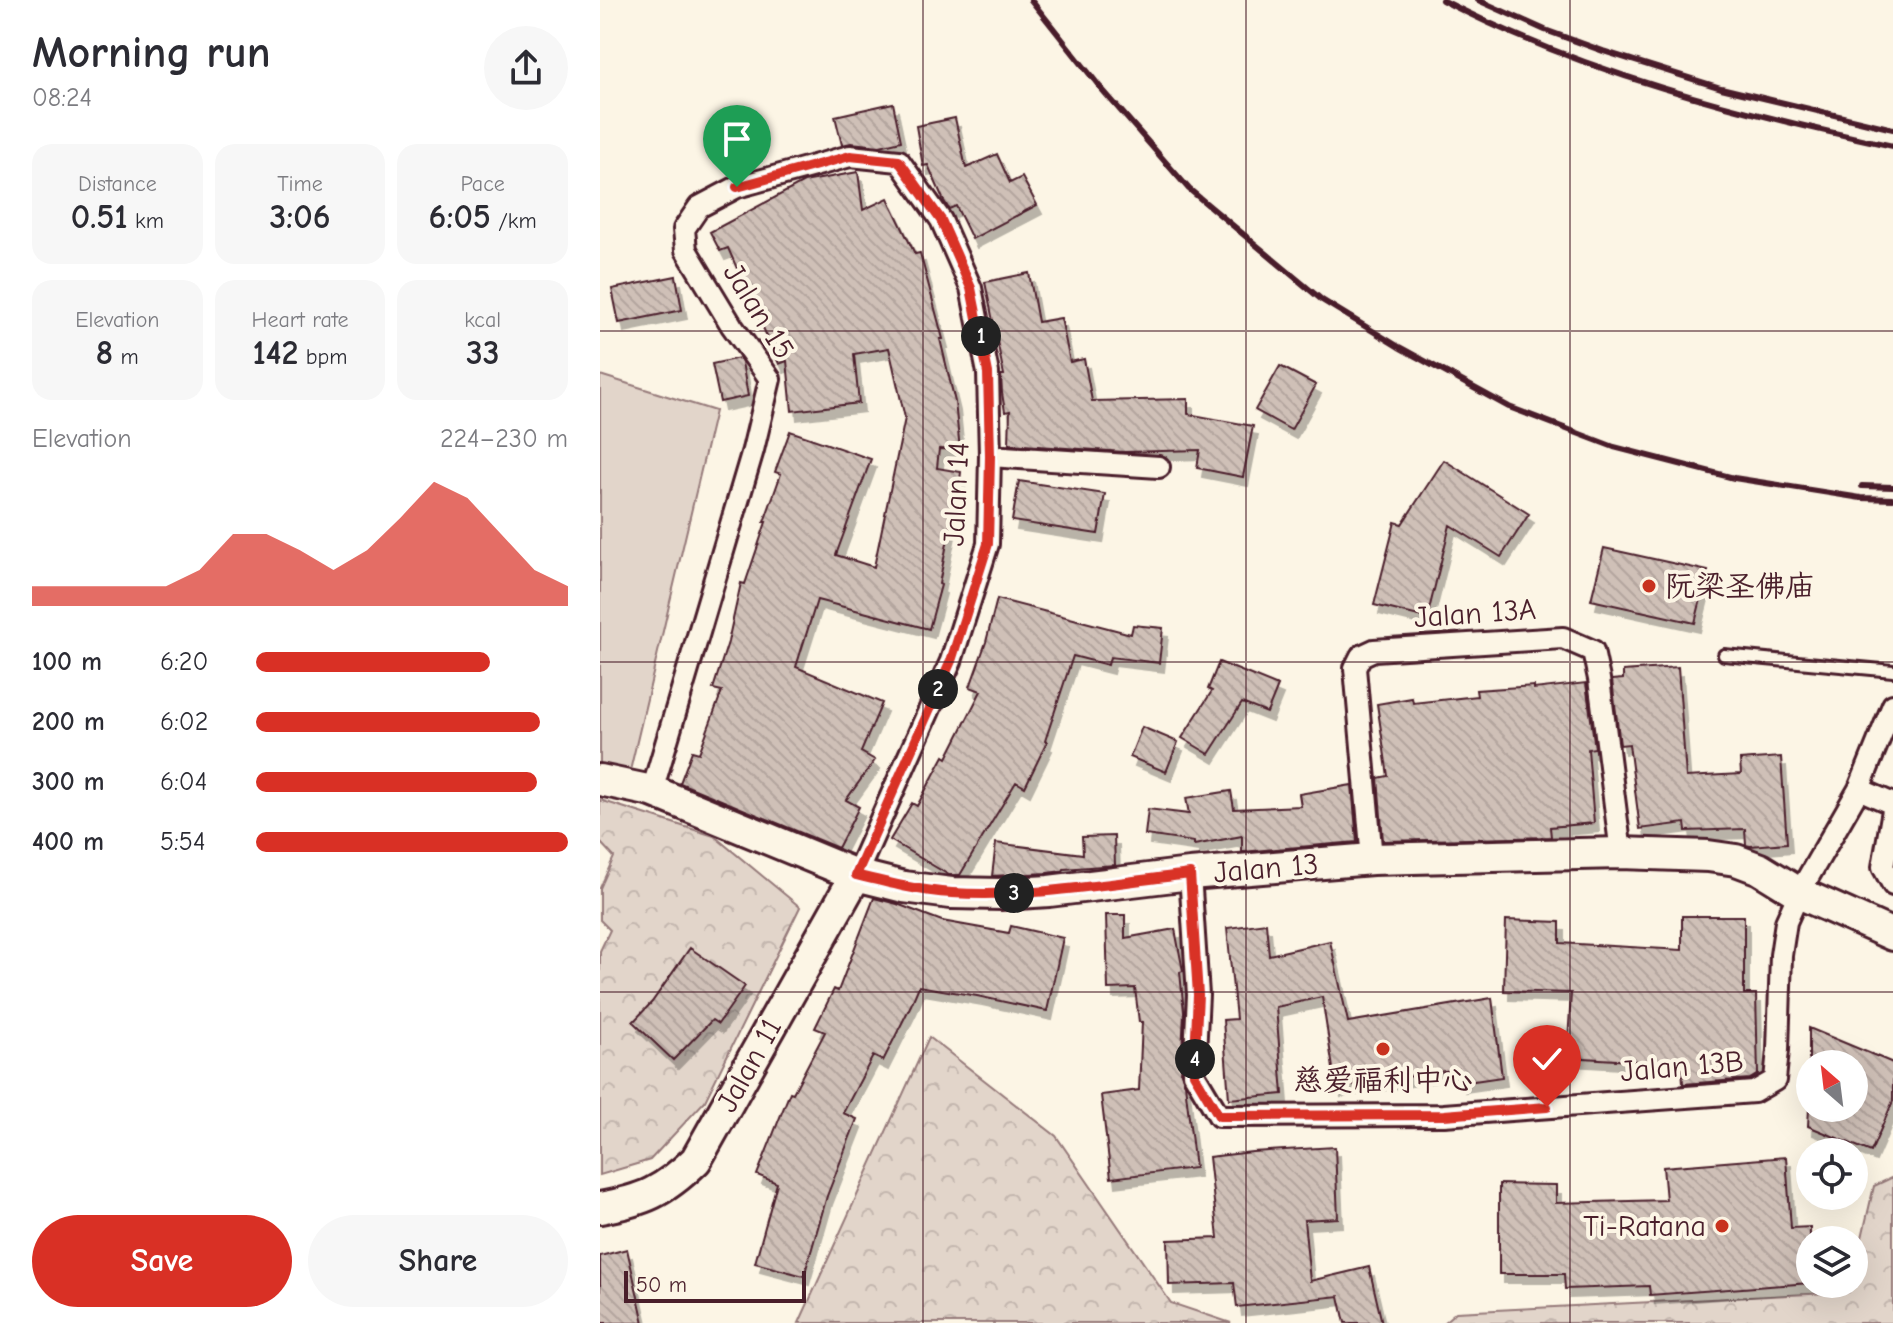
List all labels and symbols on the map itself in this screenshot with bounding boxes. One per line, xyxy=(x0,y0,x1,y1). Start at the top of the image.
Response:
pin xyxy=(703,105,771,187)
street label: Jalan 15 xyxy=(716,257,802,365)
pin: 1 xyxy=(961,316,1001,356)
street label: Jalan 14 xyxy=(936,441,977,547)
place label: 阮梁圣佛庙 xyxy=(1665,569,1815,604)
marker: 阮梁圣佛庙 xyxy=(1640,577,1658,595)
street label: Jalan 13A xyxy=(1413,592,1537,635)
pin: 2 xyxy=(918,669,958,709)
street label: Jalan 13 xyxy=(1212,846,1320,891)
pin: 3 xyxy=(994,873,1034,913)
street label: Jalan 11 xyxy=(709,1012,789,1118)
pin xyxy=(1513,1025,1581,1107)
pin: 4 xyxy=(1175,1039,1215,1079)
marker: 慈爱福利中心 xyxy=(1374,1040,1392,1058)
street label: Jalan 13B xyxy=(1619,1044,1745,1089)
north arrow xyxy=(1796,1050,1868,1122)
place label: 慈爱福利中心 xyxy=(1293,1063,1473,1098)
place label: Ti-Ratana xyxy=(1583,1209,1706,1244)
marker: Ti-Ratana xyxy=(1713,1217,1731,1235)
scale bar xyxy=(624,1267,806,1303)

